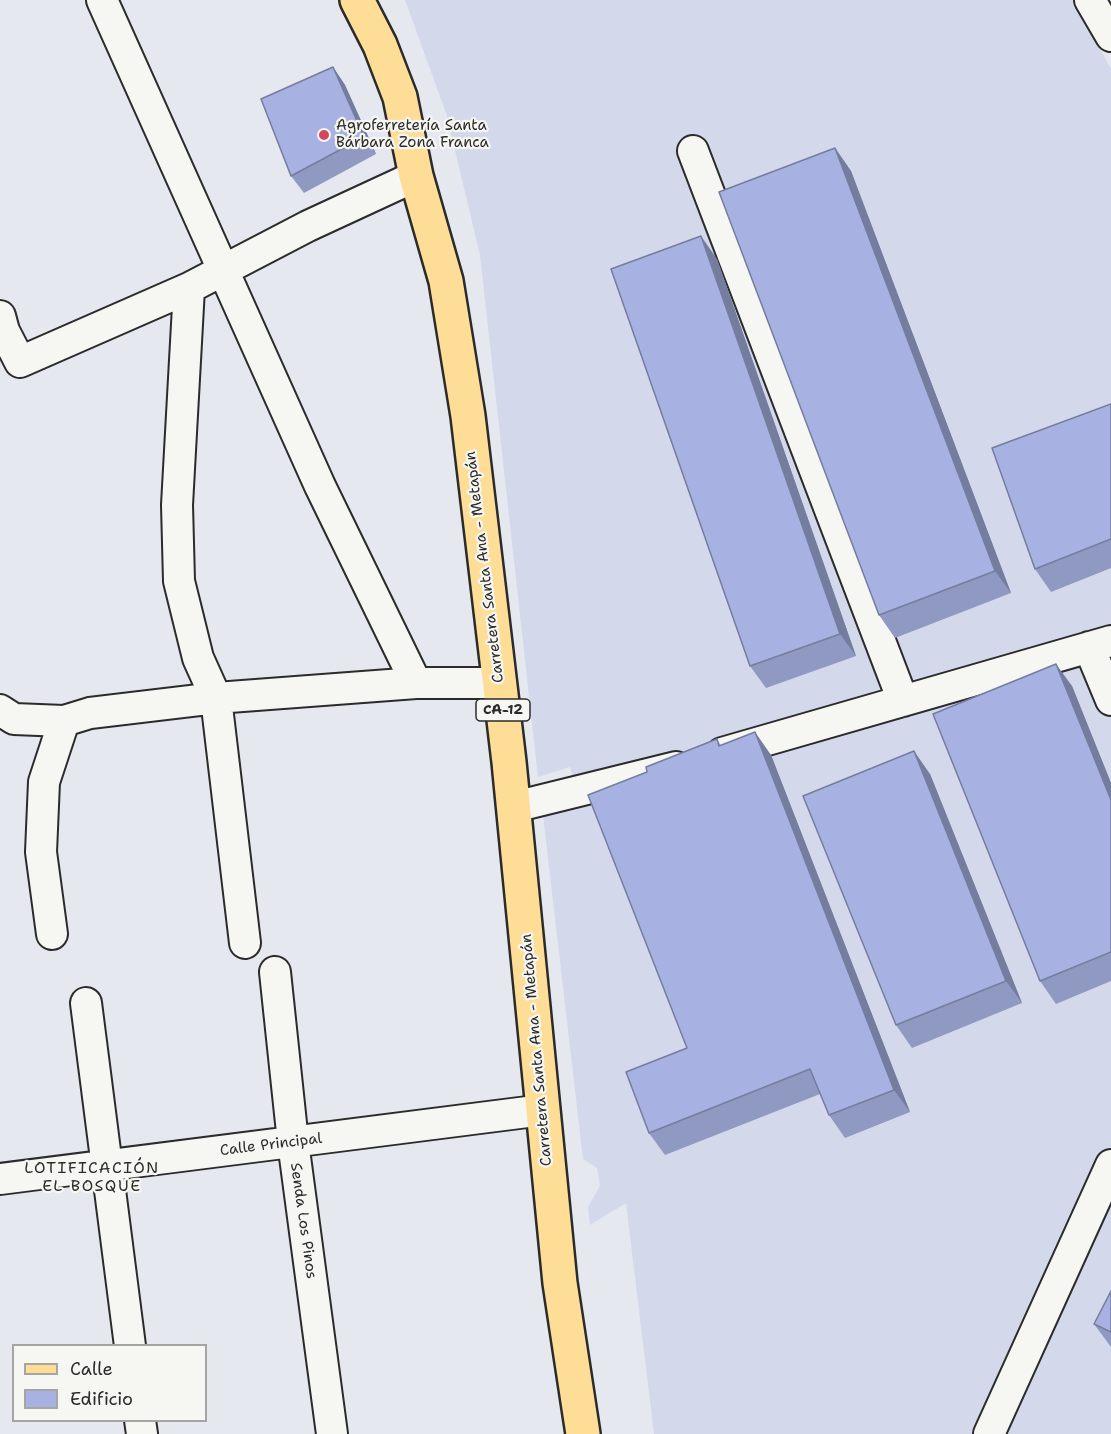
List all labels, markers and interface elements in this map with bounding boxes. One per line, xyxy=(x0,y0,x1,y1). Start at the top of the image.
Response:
place label: Agroferretería Santa Bárbara Zona Franca xyxy=(336,117,489,152)
marker: Agroferretería Santa Bárbara Zona Franca xyxy=(317,128,331,142)
street label: Carretera Santa Ana - Metapán xyxy=(462,450,508,684)
road number: CA-12 xyxy=(476,699,530,721)
street label: Carretera Santa Ana - Metapán xyxy=(518,933,556,1167)
street label: Calle Principal xyxy=(219,1130,323,1160)
district label: LOTIFICACIÓN EL BOSQUE xyxy=(24,1159,160,1197)
street label: Senda Los Pinos xyxy=(286,1162,320,1280)
legend xyxy=(12,1344,207,1422)
text: Calle xyxy=(70,1357,113,1381)
text: Edificio xyxy=(70,1387,133,1411)

